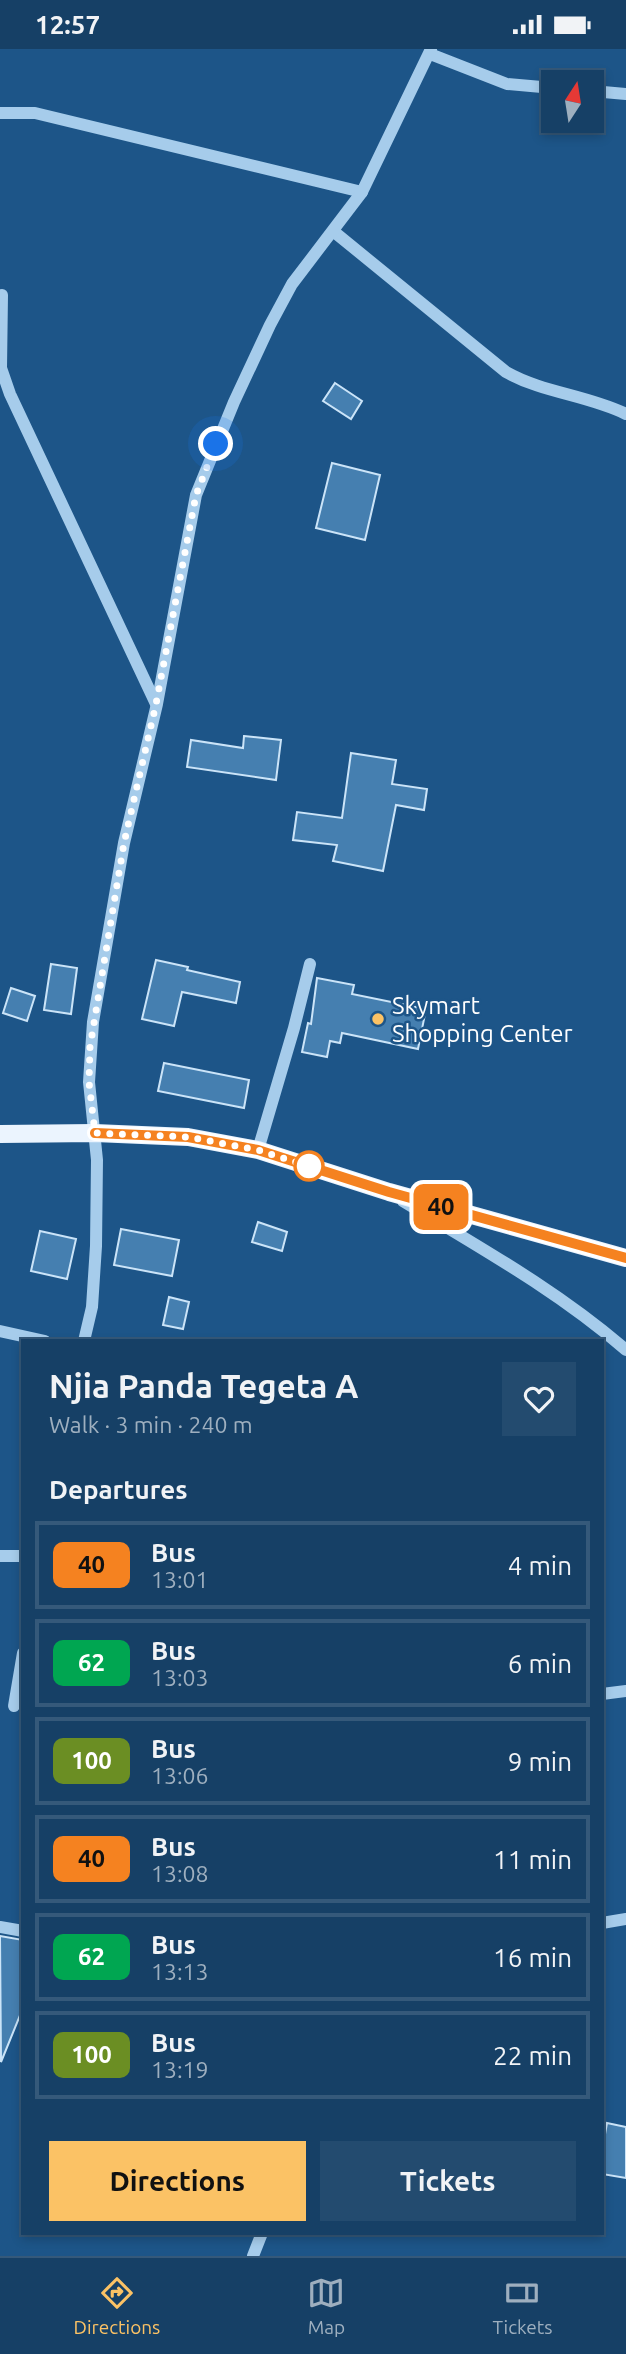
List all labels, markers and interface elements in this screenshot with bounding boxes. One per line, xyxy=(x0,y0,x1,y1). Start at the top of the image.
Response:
text: 12:57 xyxy=(35,10,100,39)
north arrow xyxy=(541,70,604,133)
map controls xyxy=(541,70,604,133)
your location xyxy=(198,426,233,461)
place label: Skymart Shopping Center xyxy=(392,992,573,1047)
marker: Skymart Shopping Center xyxy=(370,1011,386,1027)
unlabelled marker xyxy=(294,1151,324,1181)
line badge: 40 xyxy=(410,1184,472,1230)
text: 40 xyxy=(427,1193,455,1220)
button: heart xyxy=(502,1362,576,1436)
text: Njia Panda Tegeta A xyxy=(49,1367,358,1404)
text: Walk · 3 min · 240 m xyxy=(49,1412,253,1437)
text: Departures xyxy=(49,1475,187,1504)
text: Bus xyxy=(151,1538,196,1567)
text: 40 xyxy=(78,1551,105,1578)
text: 4 min xyxy=(508,1551,572,1580)
text: 13:01 xyxy=(151,1567,209,1592)
text: Bus xyxy=(151,1636,196,1665)
text: 62 xyxy=(78,1649,105,1676)
text: 6 min xyxy=(508,1649,572,1678)
text: 13:03 xyxy=(151,1665,209,1690)
text: Bus xyxy=(151,1734,196,1763)
text: 100 xyxy=(71,1747,112,1774)
text: 9 min xyxy=(508,1747,572,1776)
text: 13:06 xyxy=(151,1763,209,1788)
text: Bus xyxy=(151,1832,196,1861)
text: 40 xyxy=(78,1845,105,1872)
text: 11 min xyxy=(493,1845,572,1874)
text: 13:08 xyxy=(151,1861,209,1886)
text: Bus xyxy=(151,1930,196,1959)
text: 62 xyxy=(78,1943,105,1970)
text: 16 min xyxy=(493,1943,572,1972)
text: 13:13 xyxy=(151,1959,209,1984)
text: Bus xyxy=(151,2028,196,2057)
text: 100 xyxy=(71,2041,112,2068)
text: 22 min xyxy=(493,2041,572,2070)
text: 13:19 xyxy=(151,2057,209,2082)
button: Directions xyxy=(49,2141,306,2221)
button: Tickets xyxy=(320,2141,576,2221)
tab: Directions xyxy=(74,2274,160,2338)
tab: Map xyxy=(307,2274,345,2338)
tab: Tickets xyxy=(493,2274,552,2338)

